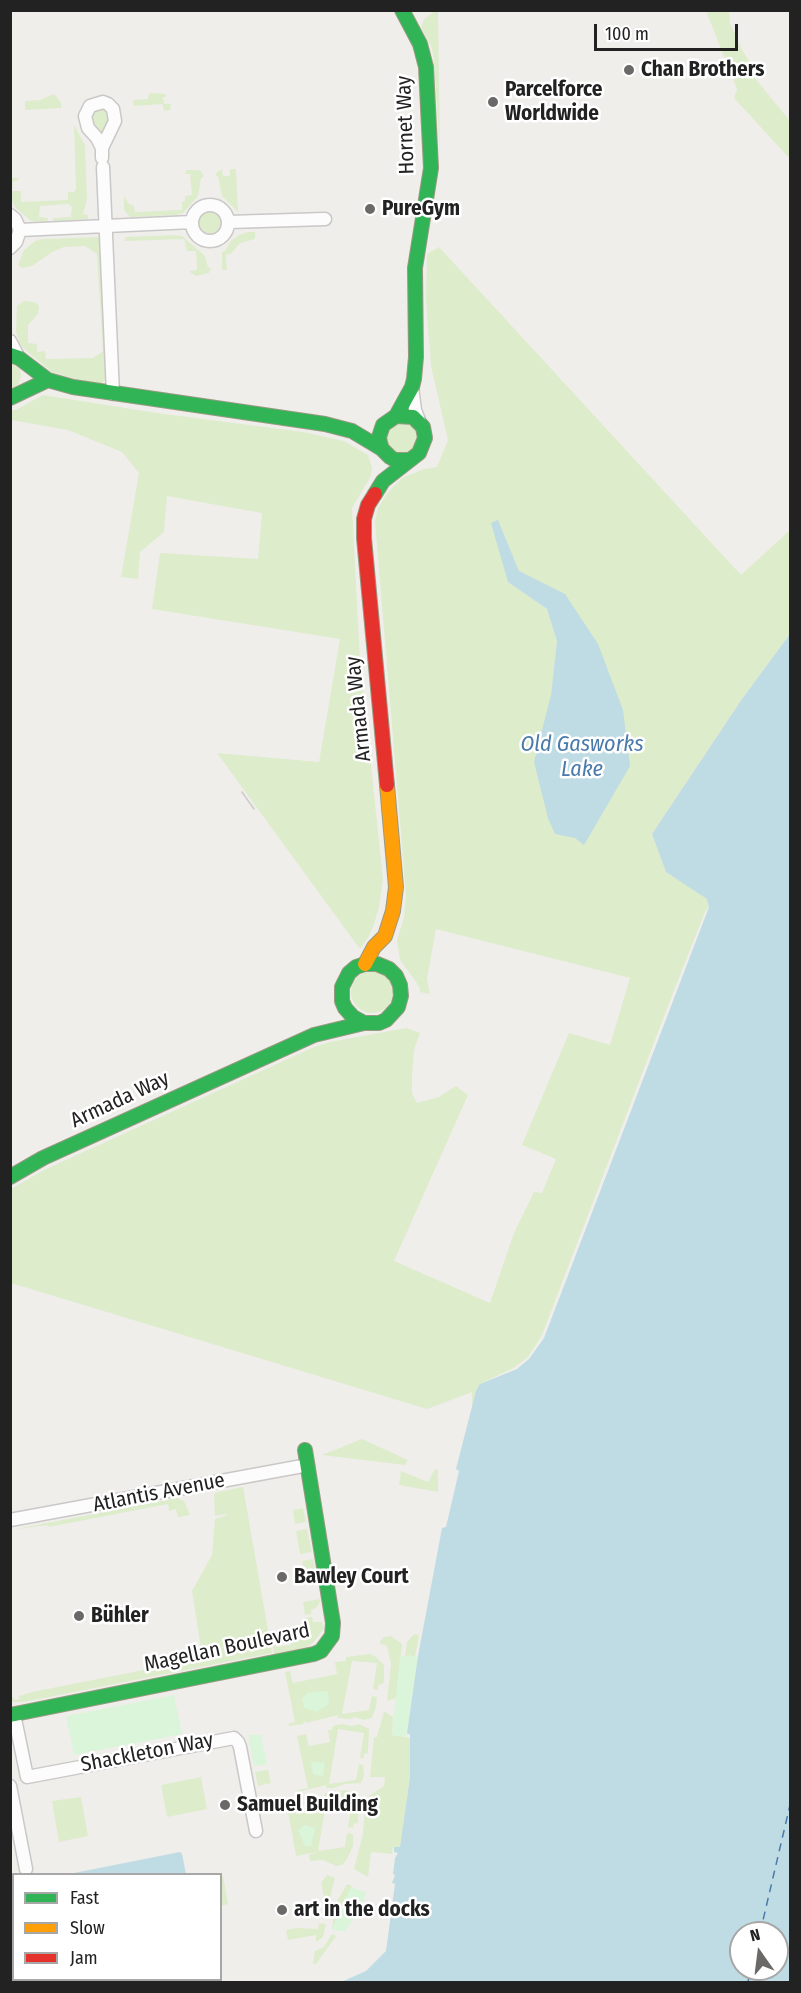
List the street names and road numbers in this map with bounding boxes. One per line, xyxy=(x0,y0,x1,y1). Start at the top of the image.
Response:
street label: Hornet Way xyxy=(392,75,420,175)
street label: Armada Way xyxy=(341,655,377,763)
street label: Armada Way xyxy=(67,1066,173,1134)
street label: Atlantis Avenue xyxy=(91,1468,227,1518)
street label: Magellan Boulevard xyxy=(142,1618,312,1678)
street label: Shackleton Way xyxy=(79,1728,215,1778)

